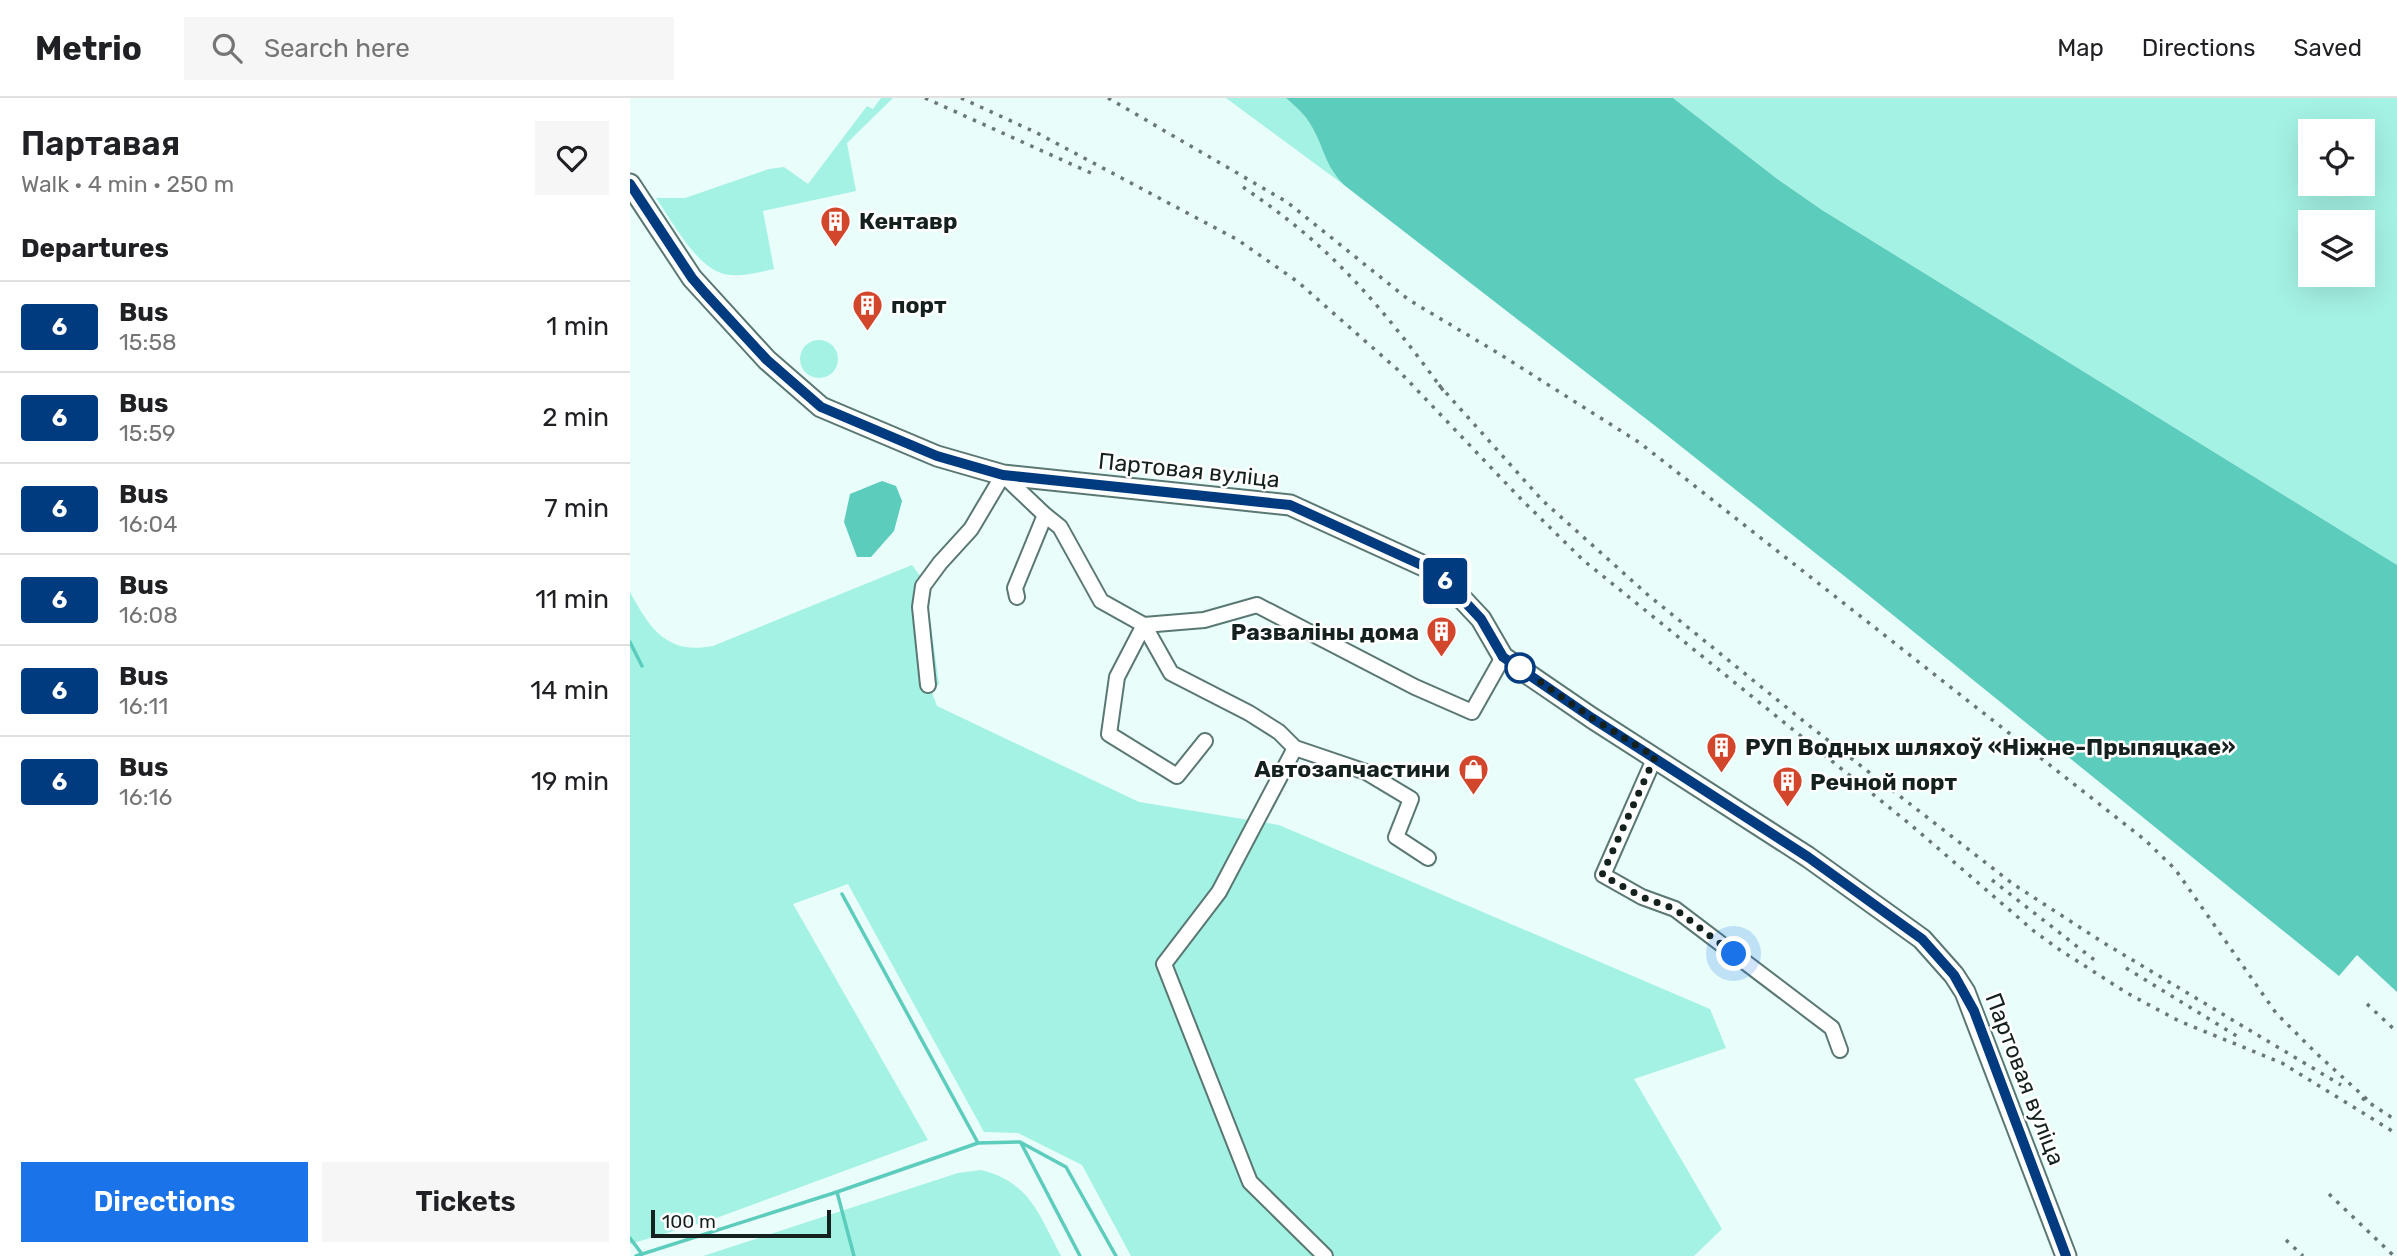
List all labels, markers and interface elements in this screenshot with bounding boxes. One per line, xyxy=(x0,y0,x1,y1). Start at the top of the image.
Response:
search box xyxy=(184,17,674,80)
text: Metrio xyxy=(35,29,142,68)
icon: search xyxy=(208,29,246,67)
text: Search here xyxy=(264,33,410,64)
text: Map xyxy=(2057,34,2104,62)
text: Directions xyxy=(2142,34,2255,62)
text: Saved xyxy=(2293,34,2362,62)
map controls xyxy=(2298,119,2375,287)
button: locate xyxy=(2298,119,2375,196)
button: heart xyxy=(535,121,609,195)
text: Партавая xyxy=(21,124,180,163)
text: Walk · 4 min · 250 m xyxy=(21,170,234,198)
building icon: Кентавр xyxy=(819,204,853,248)
place label: Кентавр xyxy=(859,207,957,235)
button: layers xyxy=(2298,210,2375,287)
text: Departures xyxy=(21,233,169,264)
building icon: порт xyxy=(851,288,885,332)
place label: порт xyxy=(891,291,947,319)
text: Bus xyxy=(119,297,168,328)
text: 1 min xyxy=(546,311,609,342)
text: 6 xyxy=(52,313,67,341)
text: 15:58 xyxy=(119,328,177,356)
text: Bus xyxy=(119,388,168,419)
text: 2 min xyxy=(542,402,609,433)
text: 6 xyxy=(52,404,67,432)
text: 15:59 xyxy=(119,419,176,447)
street label: Партовая вуліца xyxy=(1097,447,1281,493)
text: Bus xyxy=(119,479,168,510)
text: 7 min xyxy=(544,493,609,524)
text: 6 xyxy=(52,495,67,523)
text: 16:04 xyxy=(119,510,178,538)
line badge: 6 xyxy=(1422,558,1468,604)
text: 6 xyxy=(1437,567,1453,595)
text: Bus xyxy=(119,570,168,601)
text: 11 min xyxy=(535,584,609,615)
text: 6 xyxy=(52,586,67,614)
text: 16:08 xyxy=(119,601,178,629)
building icon: Разваліны дома xyxy=(1425,615,1459,659)
place label: Разваліны дома xyxy=(1231,618,1419,646)
unlabelled marker xyxy=(1505,653,1535,683)
text: Bus xyxy=(119,661,168,692)
text: 14 min xyxy=(530,675,609,706)
text: 6 xyxy=(52,677,67,705)
text: 16:11 xyxy=(119,692,168,720)
building icon: РУП Водных шляхоў «Ніжне-Прыпяцкае» xyxy=(1705,730,1739,774)
place label: РУП Водных шляхоў «Ніжне-Прыпяцкае» xyxy=(1745,733,2236,761)
text: Bus xyxy=(119,752,168,783)
shop icon: Автозапчастини xyxy=(1456,752,1490,796)
place label: Автозапчастини xyxy=(1254,755,1450,783)
building icon: Речной порт xyxy=(1770,765,1804,809)
text: 19 min xyxy=(531,766,609,797)
text: 6 xyxy=(52,768,67,796)
place label: Речной порт xyxy=(1810,768,1957,796)
text: 16:16 xyxy=(119,783,172,811)
your location xyxy=(1716,936,1751,971)
street label: Партовая вуліца xyxy=(1979,989,2071,1169)
button: Directions xyxy=(21,1162,308,1242)
button: Tickets xyxy=(322,1162,609,1242)
scale bar xyxy=(651,1207,831,1239)
text: 100 m xyxy=(662,1210,716,1233)

